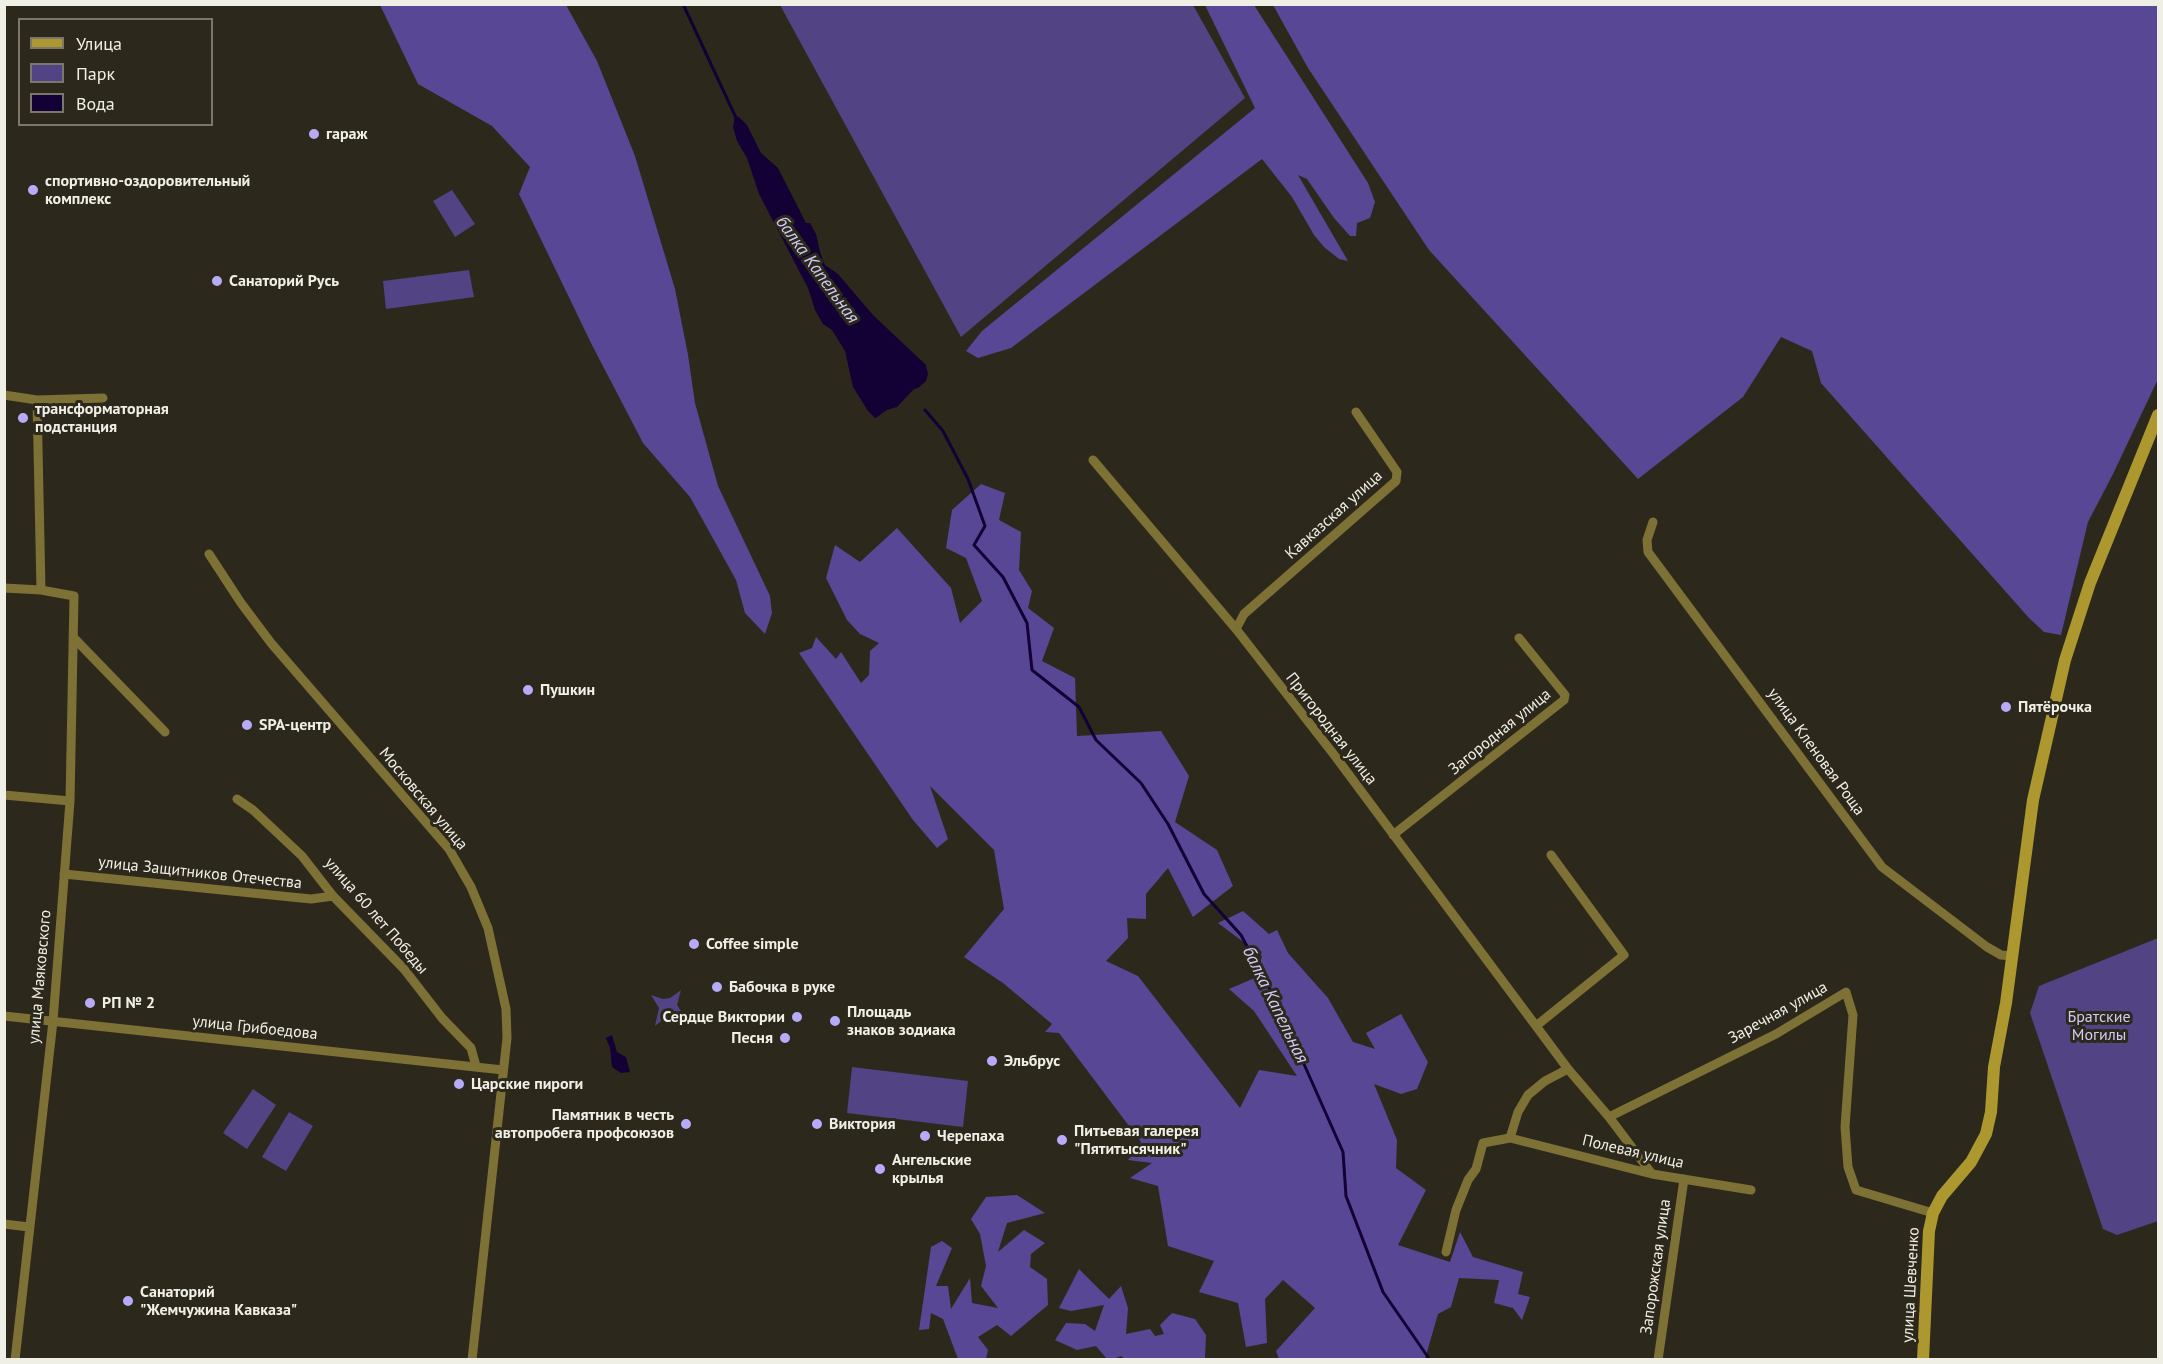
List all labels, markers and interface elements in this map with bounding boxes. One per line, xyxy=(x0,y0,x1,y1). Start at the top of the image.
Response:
legend xyxy=(18,18,213,126)
text: Улица xyxy=(76,32,122,55)
text: Парк xyxy=(76,62,115,85)
text: Вода xyxy=(76,92,115,115)
place label: гараж xyxy=(326,124,368,144)
marker: гараж xyxy=(307,127,321,141)
place label: спортивно-оздоровительный комплекс xyxy=(45,171,250,209)
marker: спортивно-оздоровительный комплекс xyxy=(26,183,40,197)
water label: балка Капельная xyxy=(771,212,863,328)
place label: Санаторий Русь xyxy=(229,271,339,291)
marker: Санаторий Русь xyxy=(210,274,224,288)
place label: трансформаторная подстанция xyxy=(35,399,169,437)
marker: трансформаторная подстанция xyxy=(16,411,30,425)
street label: Кавказская улица xyxy=(1282,466,1386,564)
street label: Пригородная улица xyxy=(1281,669,1381,789)
place label: Пушкин xyxy=(540,680,595,700)
marker: Пушкин xyxy=(521,683,535,697)
street label: Загородная улица xyxy=(1445,685,1555,779)
street label: улица Кленовая Роща xyxy=(1763,685,1869,819)
place label: Пятёрочка xyxy=(2018,697,2092,717)
marker: Пятёрочка xyxy=(1999,700,2013,714)
place label: SPA-центр xyxy=(259,715,331,735)
marker: SPA-центр xyxy=(240,718,254,732)
street label: Московская улица xyxy=(375,744,471,854)
street label: улица Защитников Отечества xyxy=(97,853,303,893)
street label: улица 60 лет Победы xyxy=(320,854,432,978)
street label: улица Маяковского xyxy=(25,909,55,1045)
place label: Coffee simple xyxy=(706,934,799,954)
marker: Coffee simple xyxy=(687,937,701,951)
water label: балка Капельная xyxy=(1237,943,1313,1067)
place label: Бабочка в руке xyxy=(729,977,835,997)
street label: Заречная улица xyxy=(1725,978,1831,1048)
marker: Бабочка в руке xyxy=(710,980,724,994)
place label: РП № 2 xyxy=(102,993,155,1013)
marker: РП № 2 xyxy=(83,996,97,1010)
place label: Площадь знаков зодиака xyxy=(847,1002,956,1040)
place label: Сердце Виктории xyxy=(662,1007,785,1027)
park label: Братские Могилы xyxy=(2067,1007,2131,1045)
marker: Сердце Виктории xyxy=(790,1010,804,1024)
street label: улица Грибоедова xyxy=(191,1012,319,1044)
marker: Площадь знаков зодиака xyxy=(828,1014,842,1028)
place label: Песня xyxy=(731,1028,773,1048)
marker: Песня xyxy=(778,1031,792,1045)
place label: Эльбрус xyxy=(1004,1051,1060,1071)
marker: Эльбрус xyxy=(985,1054,999,1068)
place label: Царские пироги xyxy=(471,1074,583,1094)
marker: Царские пироги xyxy=(452,1077,466,1091)
place label: Памятник в честь автопробега профсоюзов xyxy=(495,1105,674,1143)
place label: Виктория xyxy=(829,1114,896,1134)
marker: Памятник в честь автопробега профсоюзов xyxy=(679,1117,693,1131)
marker: Виктория xyxy=(810,1117,824,1131)
place label: Питьевая галерея "Пятитысячник" xyxy=(1074,1121,1199,1159)
place label: Черепаха xyxy=(937,1126,1004,1146)
marker: Черепаха xyxy=(918,1129,932,1143)
street label: Полевая улица xyxy=(1580,1131,1686,1173)
marker: Питьевая галерея "Пятитысячник" xyxy=(1055,1133,1069,1147)
place label: Ангельские крылья xyxy=(892,1150,972,1188)
marker: Ангельские крылья xyxy=(873,1162,887,1176)
street label: Запорожская улица xyxy=(1637,1198,1675,1336)
street label: улица Шевченко xyxy=(1898,1227,1924,1343)
place label: Санаторий "Жемчужина Кавказа" xyxy=(140,1282,297,1320)
marker: Санаторий "Жемчужина Кавказа" xyxy=(121,1294,135,1308)

